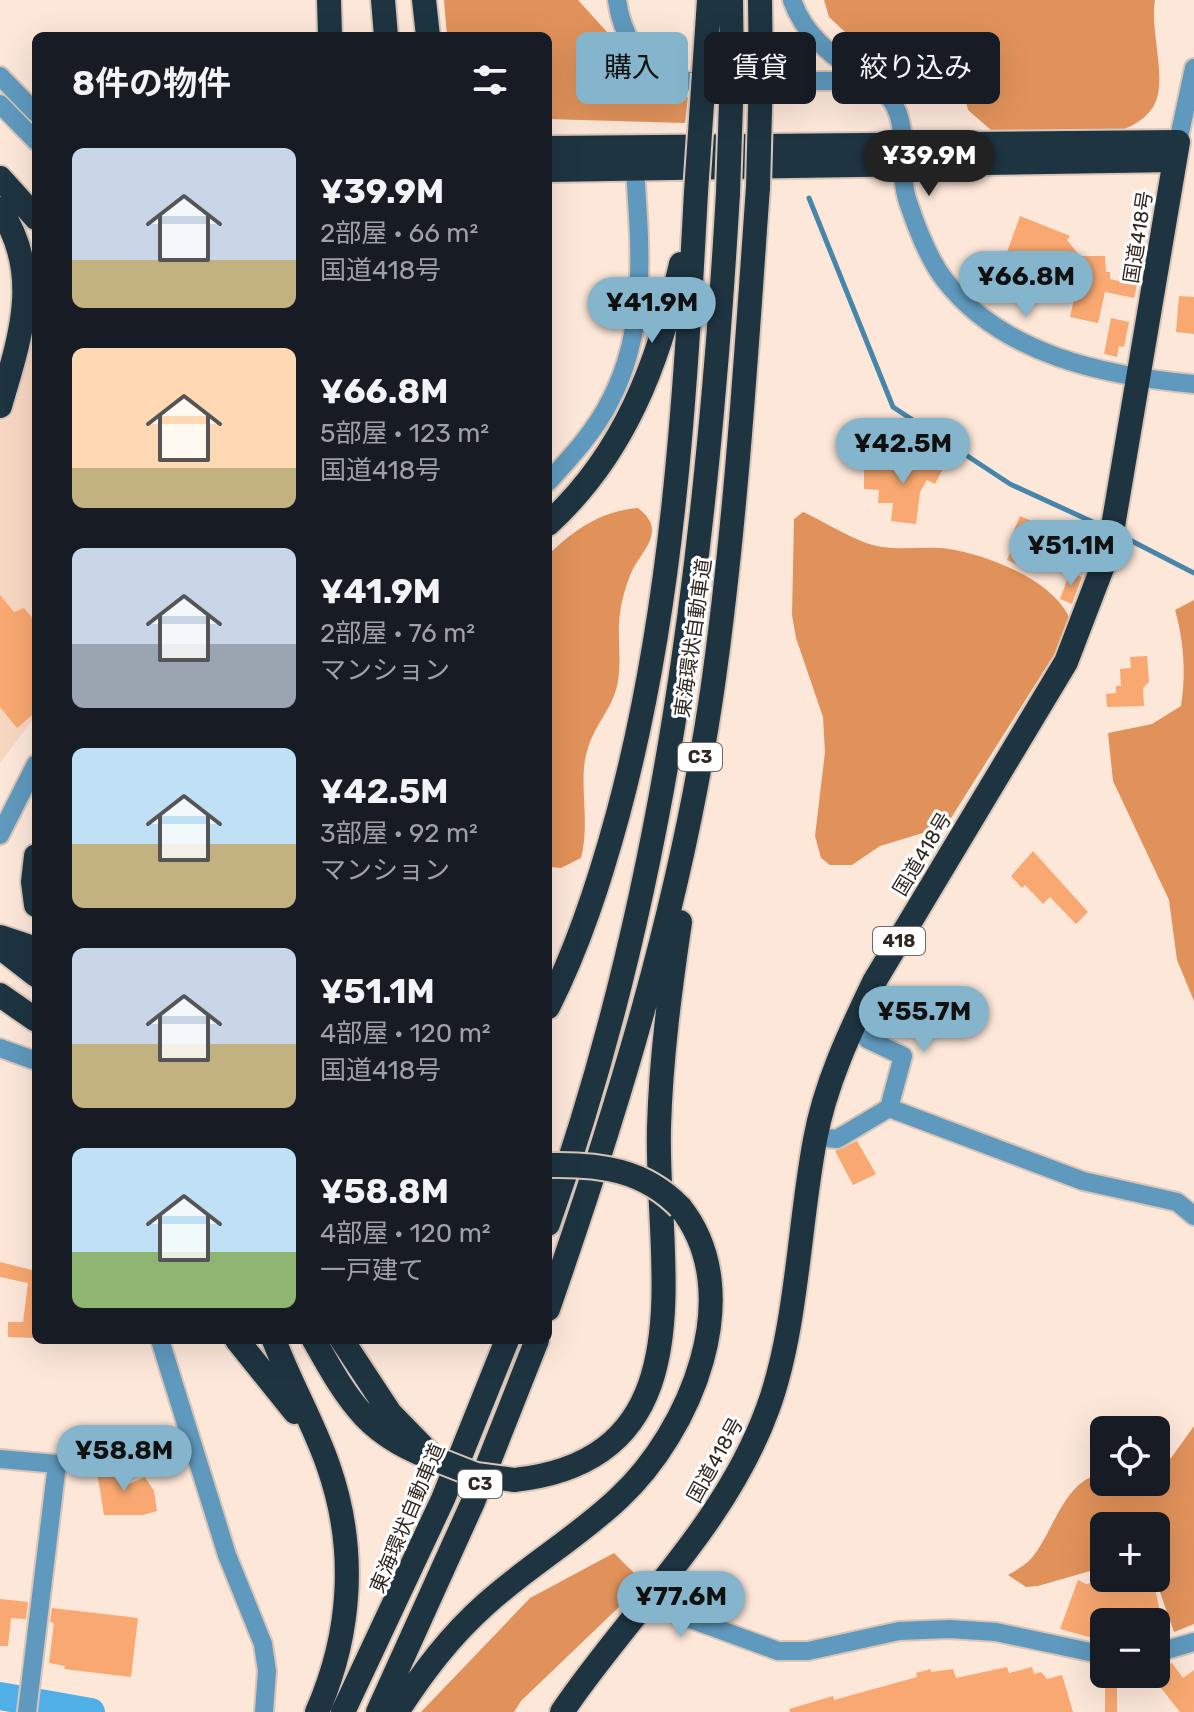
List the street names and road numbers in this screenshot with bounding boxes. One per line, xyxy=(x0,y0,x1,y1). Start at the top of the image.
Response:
street label: 国道418号 xyxy=(1119,189,1157,285)
street label: 東海環状自動車道 xyxy=(670,557,716,719)
road number: C3 xyxy=(678,743,722,771)
street label: 国道418号 xyxy=(888,808,956,900)
road number: 418 xyxy=(873,927,925,955)
street label: 国道418号 xyxy=(682,1413,748,1507)
street label: 東海環状自動車道 xyxy=(365,1440,449,1596)
road number: C3 xyxy=(458,1470,502,1498)

